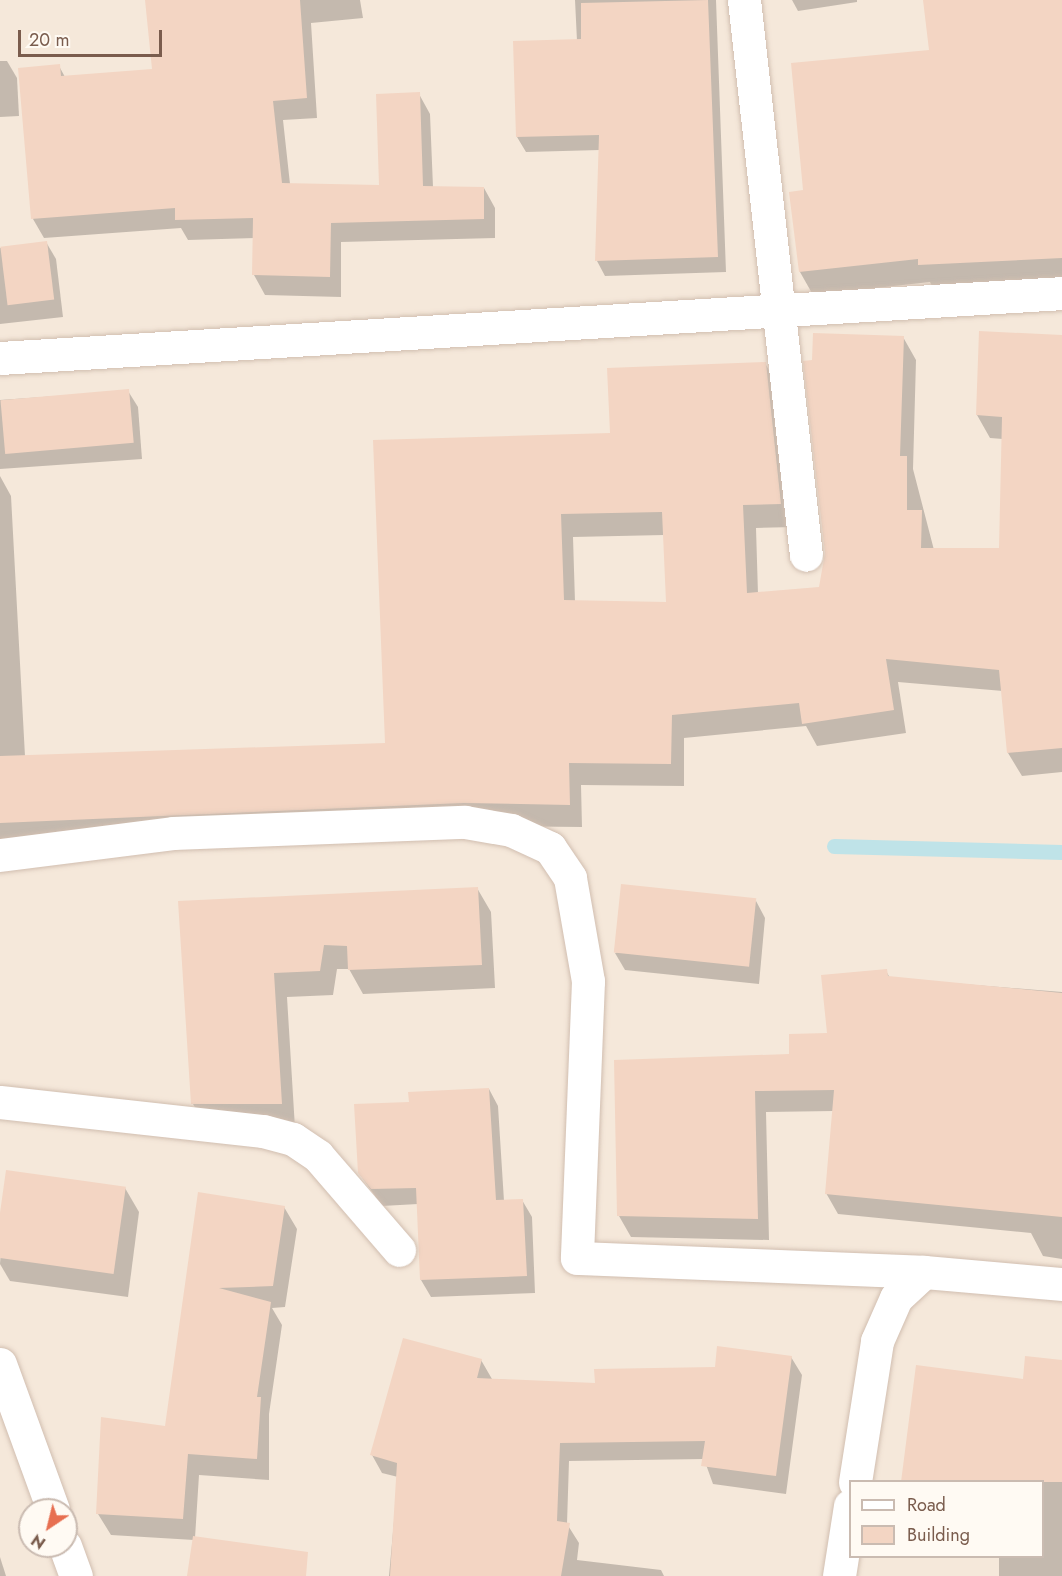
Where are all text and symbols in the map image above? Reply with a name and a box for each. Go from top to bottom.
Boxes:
scale bar [21,18,165,56]
text: 20 m [29,27,69,53]
legend [849,1480,1044,1558]
text: Road [907,1492,946,1518]
north arrow [18,1498,78,1558]
text: Building [907,1522,970,1548]
text: N [27,1528,50,1555]

